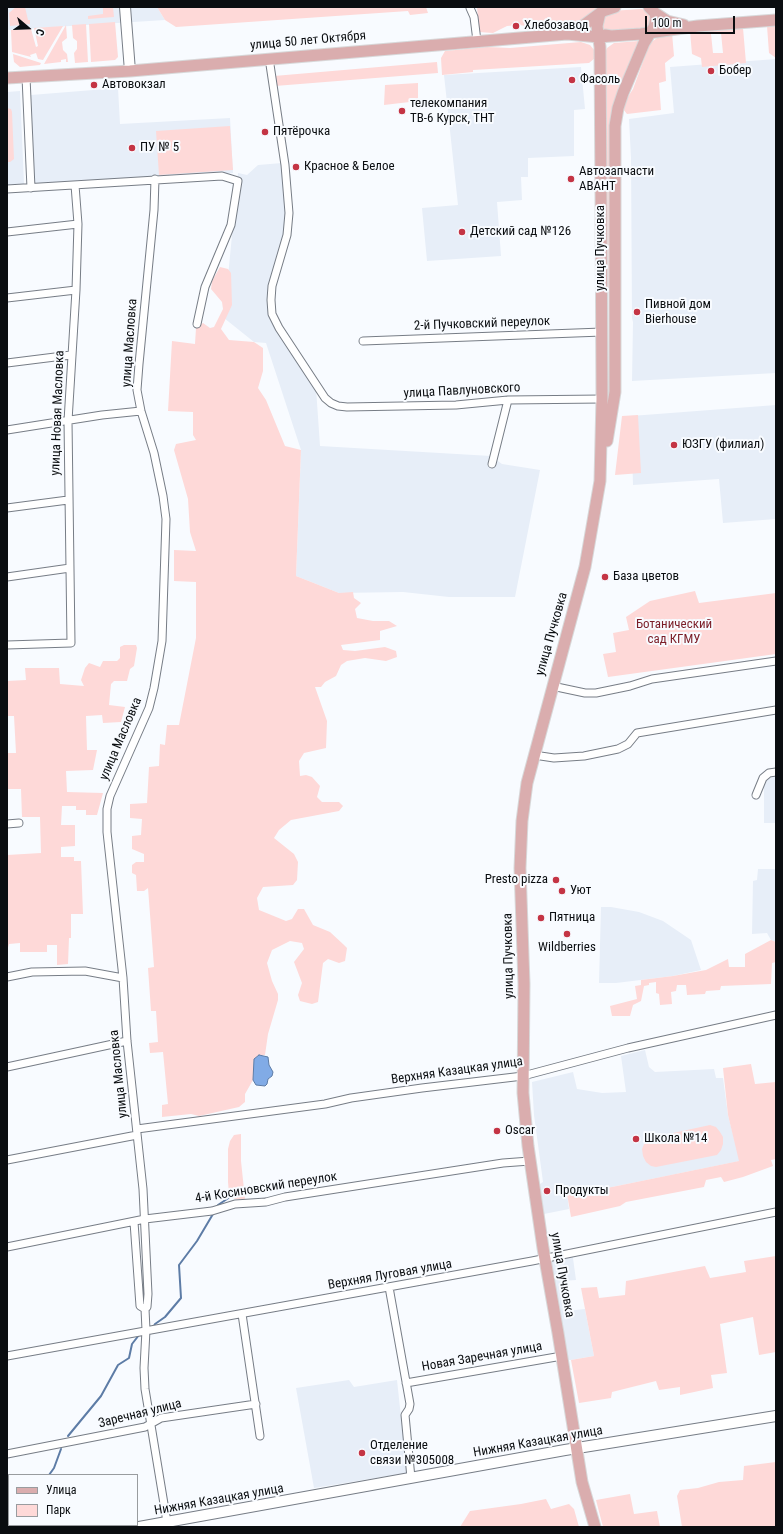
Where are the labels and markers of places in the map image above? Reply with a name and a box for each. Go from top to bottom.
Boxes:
place label: Хлебозавод [524,18,588,34]
marker: Хлебозавод [511,21,521,31]
place label: Бобер [719,63,751,79]
marker: Бобер [706,66,716,76]
place label: Фасоль [580,72,620,88]
marker: Фасоль [567,75,577,85]
place label: Автовокзал [102,77,166,93]
marker: Автовокзал [89,80,99,90]
place label: телекомпания ТВ-6 Курск, ТНТ [410,96,495,127]
marker: телекомпания ТВ-6 Курск, ТНТ [397,106,407,116]
place label: Пятёрочка [273,124,330,140]
marker: Пятёрочка [260,127,270,137]
place label: ПУ № 5 [140,140,179,156]
marker: ПУ № 5 [127,143,137,153]
place label: Красное & Белое [304,159,395,175]
marker: Красное & Белое [291,162,301,172]
place label: Автозапчасти АВАНТ [579,164,654,195]
marker: Автозапчасти АВАНТ [566,174,576,184]
place label: Детский сад №126 [470,224,571,240]
marker: Детский сад №126 [457,227,467,237]
place label: Пивной дом Bierhouse [645,297,711,328]
marker: Пивной дом Bierhouse [632,307,642,317]
place label: ЮЗГУ (филиал) [682,437,764,453]
marker: ЮЗГУ (филиал) [669,440,679,450]
place label: База цветов [613,569,679,585]
marker: База цветов [600,572,610,582]
place label: Presto pizza [485,872,548,888]
marker: Presto pizza [551,875,561,885]
place label: Уют [570,883,591,899]
marker: Уют [557,886,567,896]
place label: Пятница [549,910,595,926]
marker: Пятница [536,913,546,923]
marker: Wildberries [562,929,572,939]
place label: Wildberries [538,940,596,956]
place label: Oscar [505,1123,535,1139]
marker: Oscar [492,1126,502,1136]
place label: Школа №14 [644,1131,707,1147]
marker: Школа №14 [631,1134,641,1144]
place label: Продукты [555,1183,609,1199]
marker: Продукты [542,1186,552,1196]
place label: Отделение связи №305008 [370,1438,454,1469]
marker: Отделение связи №305008 [357,1448,367,1458]

